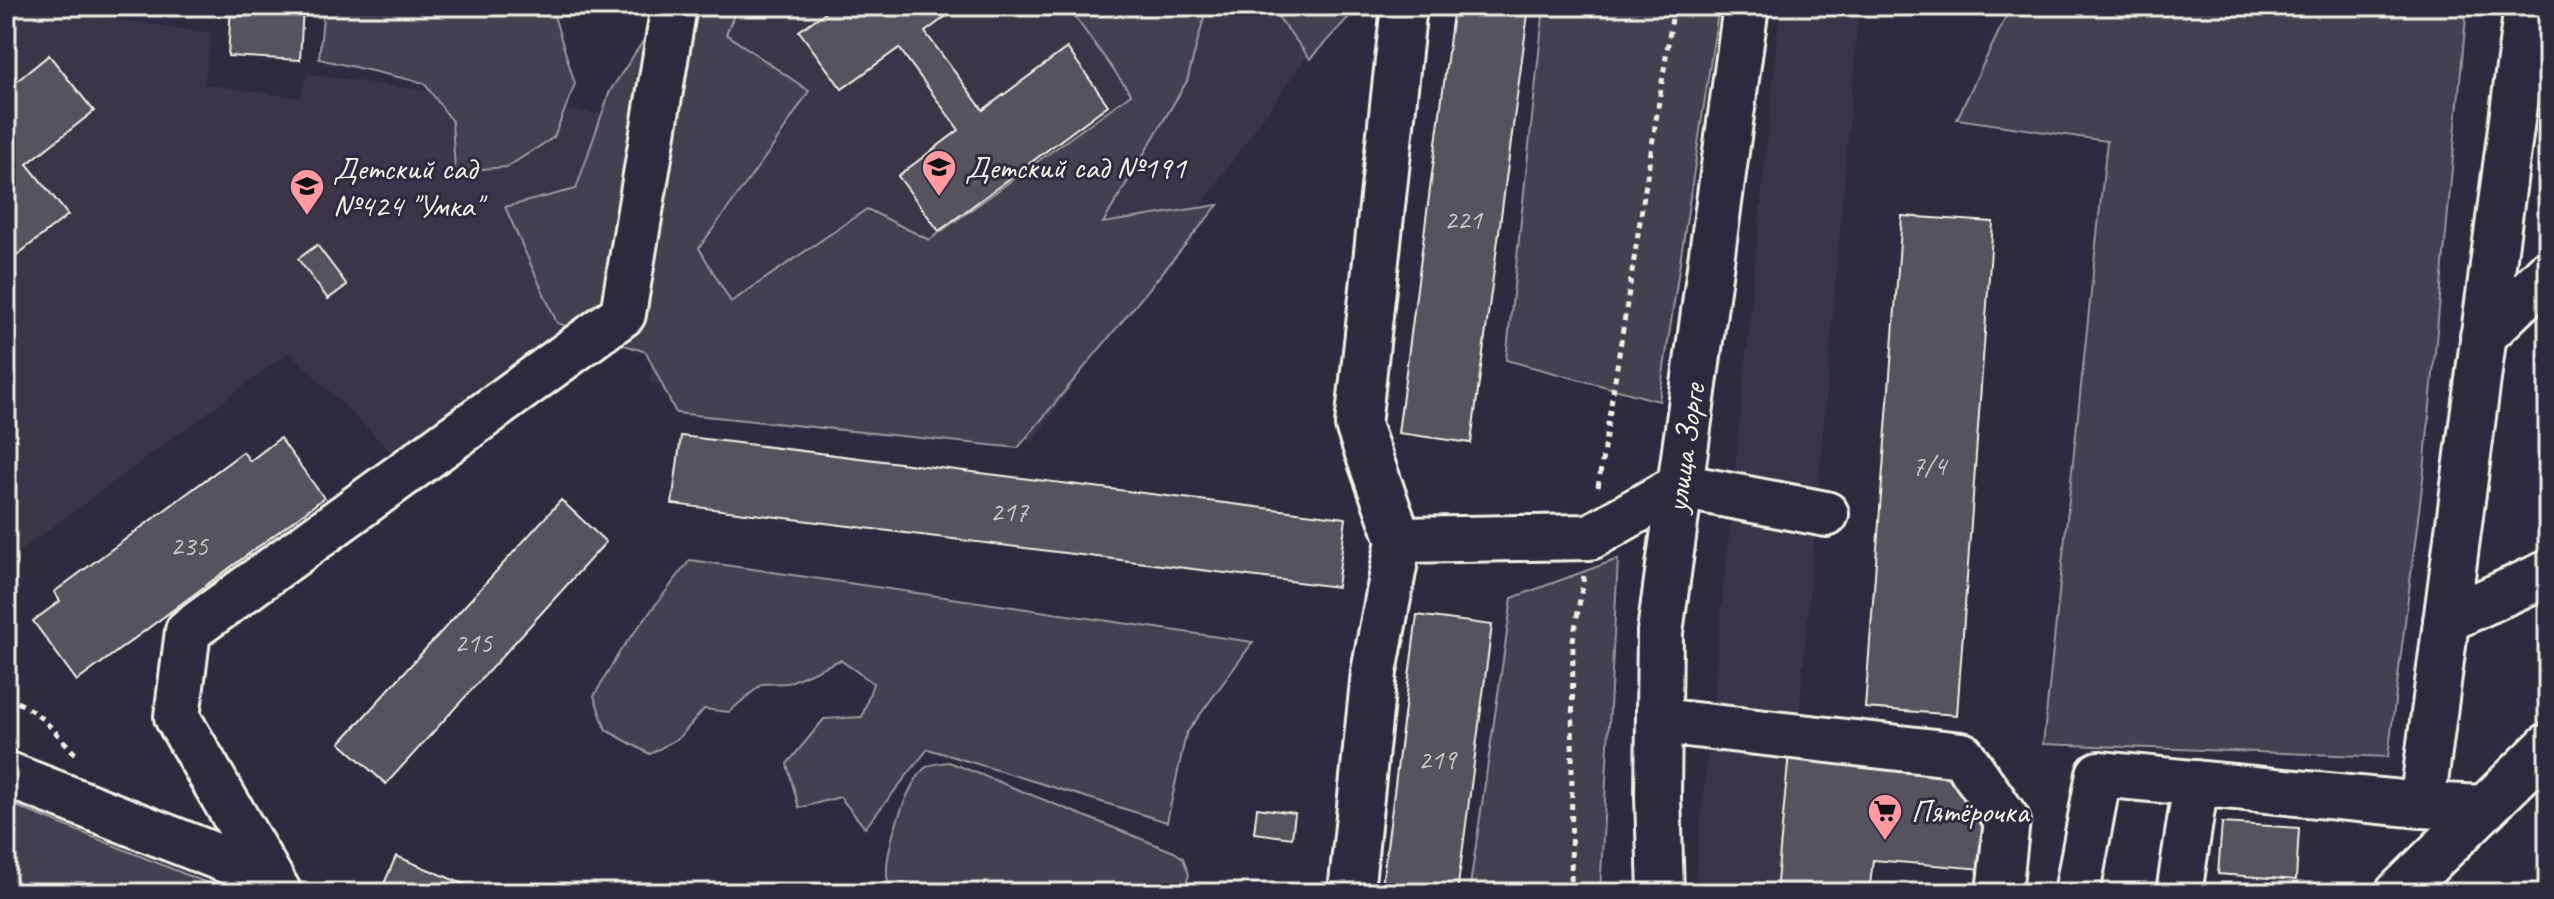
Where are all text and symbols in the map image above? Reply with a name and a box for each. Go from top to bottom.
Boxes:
place label: Детский сад №191 [965,147,1187,188]
place label: Детский сад №424 "Умка" [333,148,488,226]
school or university icon: Детский сад №191 [920,148,958,198]
school or university icon: Детский сад №424 "Умка" [288,167,326,217]
house number: 221 [1444,202,1483,237]
street label: улица Зорге [1655,379,1715,517]
house number: 7/4 [1912,448,1949,483]
house number: 217 [990,494,1029,529]
house number: 235 [170,528,209,563]
house number: 215 [454,625,493,660]
house number: 219 [1418,742,1458,777]
place label: Пятёрочка [1911,791,2030,832]
supermarket icon: Пятёрочка [1866,792,1904,842]

